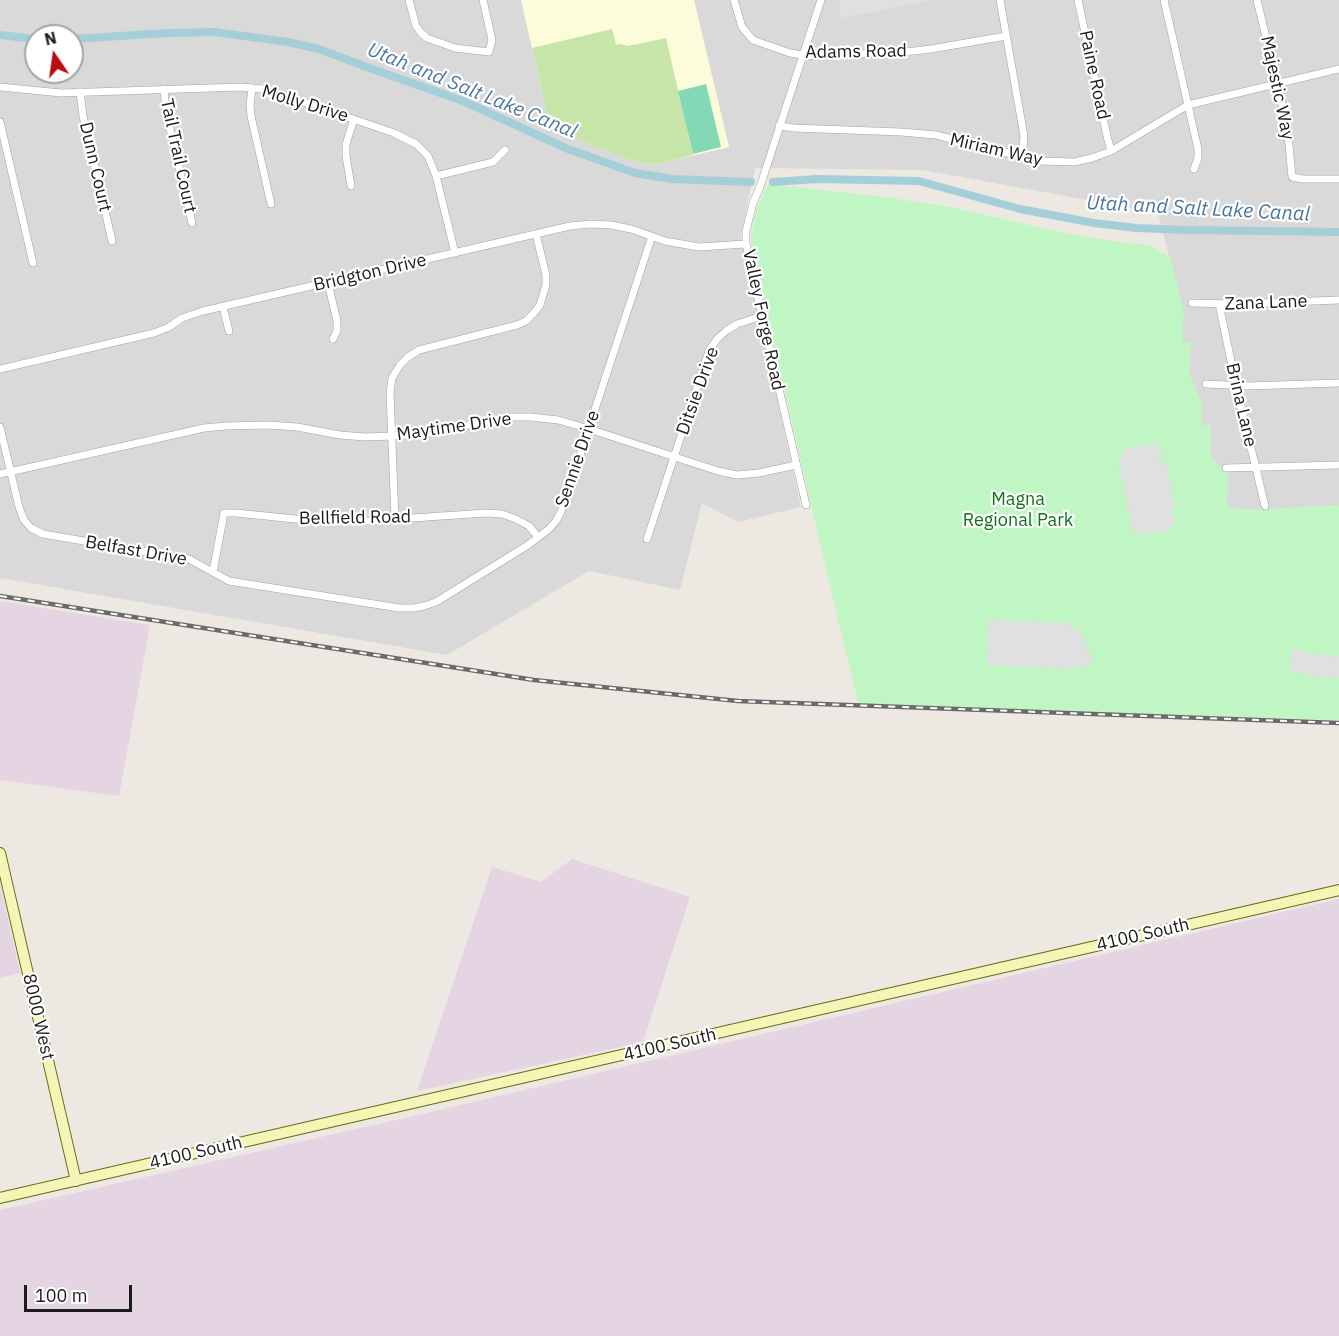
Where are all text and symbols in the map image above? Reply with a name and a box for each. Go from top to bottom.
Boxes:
north arrow [24,24,84,84]
text: N [43,27,58,49]
street label: Paine Road [1074,28,1114,122]
street label: Majestic Way [1255,34,1299,142]
water label: Utah and Salt Lake Canal [364,38,580,144]
street label: Adams Road [805,40,907,64]
street label: Molly Drive [259,81,351,127]
street label: Tail Trail Court [155,97,201,215]
street label: Dunn Court [74,120,116,214]
street label: Miriam Way [948,129,1044,171]
water label: Utah and Salt Lake Canal [1086,191,1310,227]
street label: Valley Forge Road [738,248,788,392]
street label: Bridgton Drive [311,249,429,297]
street label: Zana Lane [1224,291,1308,315]
street label: Ditsie Drive [672,344,724,438]
street label: Brina Lane [1221,361,1261,449]
street label: Maytime Drive [395,408,513,446]
street label: Sennie Drive [551,408,605,510]
park label: Magna Regional Park [963,489,1073,532]
street label: Bellfield Road [299,506,411,530]
street label: Belfast Drive [83,531,189,571]
street label: 4100 South [1094,914,1192,956]
street label: 8000 West [18,972,58,1062]
street label: 4100 South [621,1024,719,1066]
street label: 4100 South [147,1132,245,1174]
scale bar [27,1273,135,1311]
text: 100 m [35,1284,87,1307]

